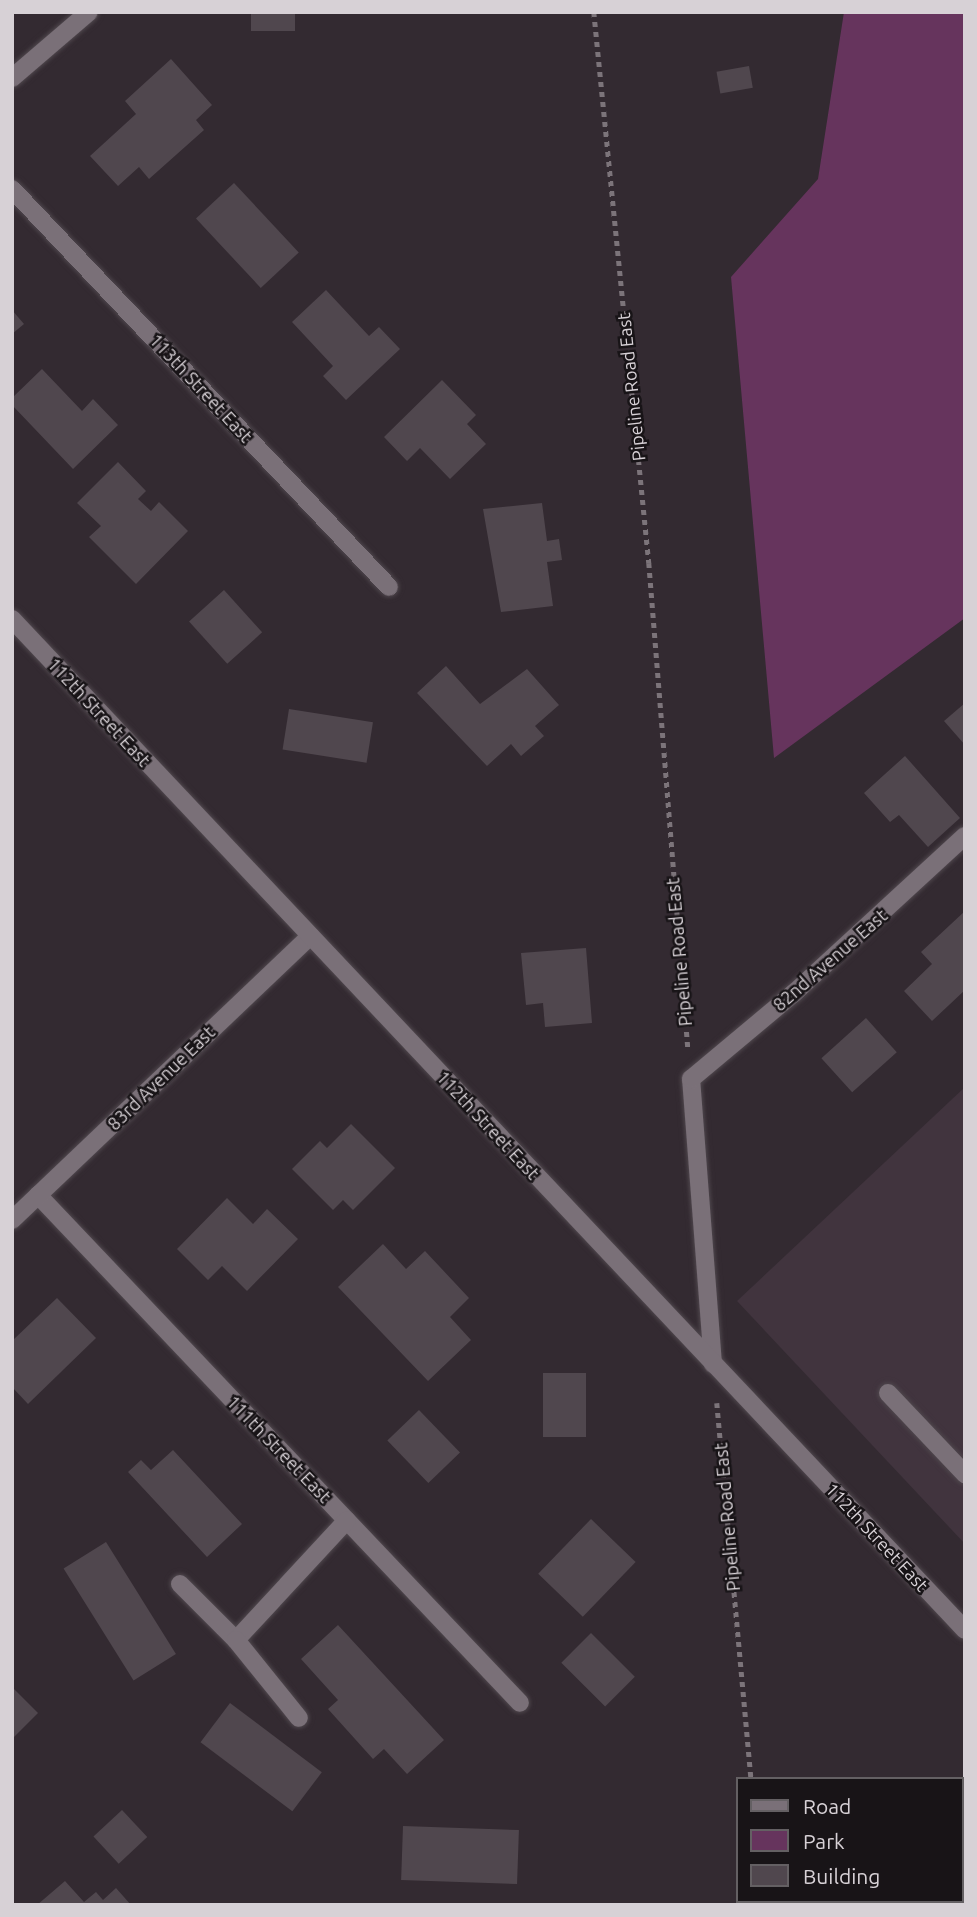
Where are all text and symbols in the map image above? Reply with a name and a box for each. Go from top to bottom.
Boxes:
street label: Pipeline Road East [612,312,650,462]
street label: 113th Street East [145,329,257,447]
street label: 112th Street East [43,653,155,771]
street label: Pipeline Road East [662,877,696,1027]
street label: 82nd Avenue East [768,905,892,1015]
street label: 83rd Avenue East [103,1021,219,1135]
street label: 112th Street East [432,1066,544,1184]
street label: 111th Street East [222,1391,336,1507]
street label: Pipeline Road East [710,1442,744,1592]
street label: 112th Street East [821,1478,933,1596]
legend [736,1777,963,1903]
text: Road [803,1794,851,1818]
text: Park [803,1829,845,1853]
text: Building [803,1864,880,1888]

